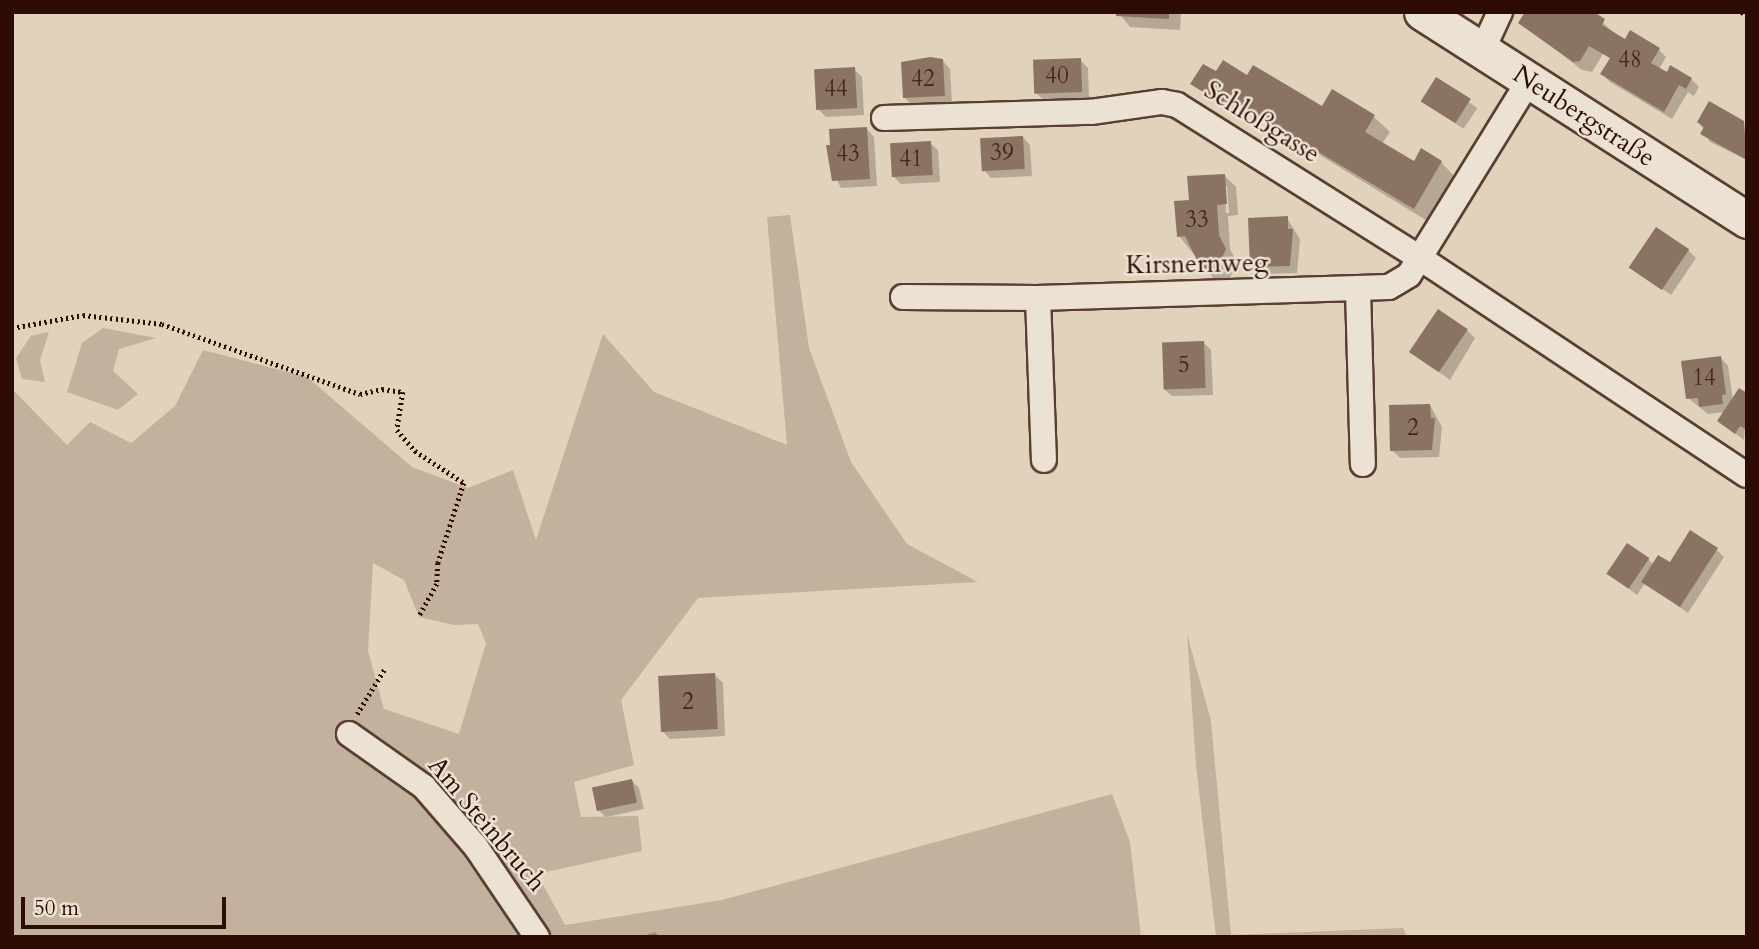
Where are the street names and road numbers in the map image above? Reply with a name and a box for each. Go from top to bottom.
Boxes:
street label: Neubergstraße [1507,59,1661,173]
street label: Schloßgasse [1198,74,1326,170]
street label: Kirsnernweg [1125,247,1269,281]
street label: Am Steinbruch [422,750,552,898]

